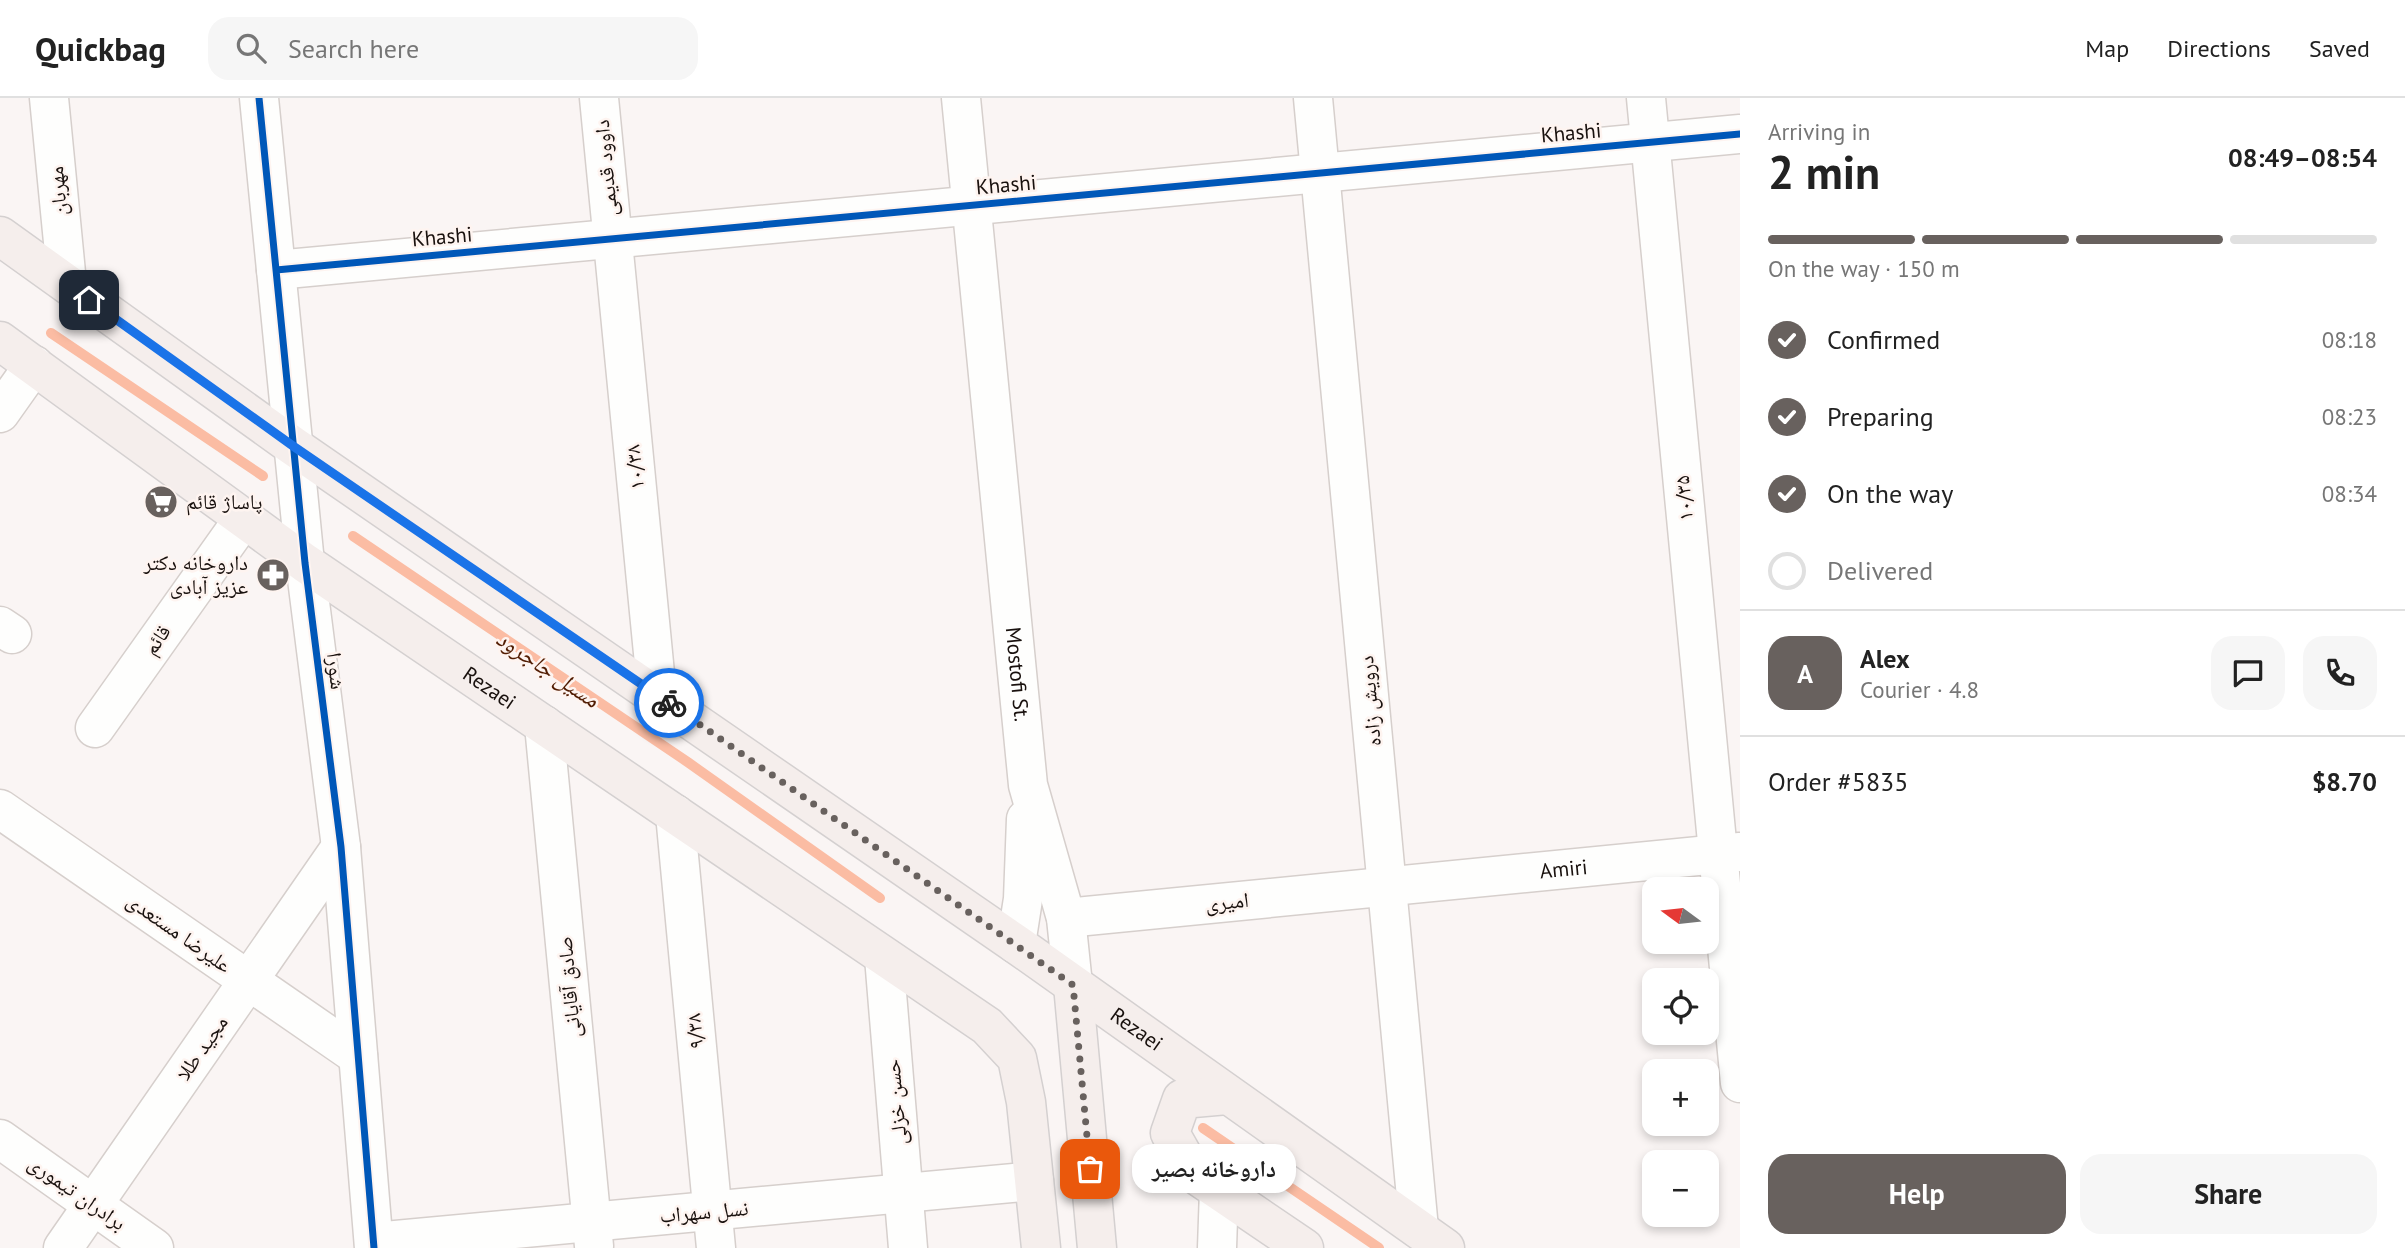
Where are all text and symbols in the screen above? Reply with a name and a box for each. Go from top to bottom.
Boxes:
search box [208,17,698,80]
text: Quickbag [35,27,166,70]
icon: search [232,29,270,67]
text: Search here [288,32,419,65]
text: Map [2085,33,2129,64]
text: Directions [2167,33,2271,64]
text: Saved [2309,33,2370,64]
street label: Khashi [1540,116,1602,149]
text: Arriving in [1768,117,1870,146]
street label: داوود قدیمی [588,119,623,217]
text: 08:49–08:54 [2228,141,2377,174]
text: 2 min [1768,142,1880,202]
street label: مهربان [42,165,73,217]
street label: Khashi [975,168,1037,201]
street label: Khashi [411,220,473,253]
text: On the way · 150 m [1768,254,1960,283]
pin [59,270,119,330]
icon: home [70,281,108,319]
icon: check [1768,321,1806,359]
text: Confirmed [1827,323,1940,356]
text: 08:18 [2322,325,2377,354]
icon: check [1768,398,1806,436]
text: Preparing [1827,400,1934,433]
text: 08:23 [2322,402,2377,431]
street label: ۱۰/۳۸ [619,443,650,491]
street label: ۱۰/۳۵ [1668,474,1699,522]
icon: check [1768,475,1806,513]
text: On the way [1827,477,1953,510]
text: 08:34 [2322,479,2377,508]
supermarket icon: پاساژ قائم [142,483,180,521]
place label: پاساژ قائم [186,488,262,516]
place label: داروخانه دکتر عزیز آبادی [142,549,248,600]
text: Delivered [1827,554,1933,587]
pharmacy icon: داروخانه دکتر عزیز آبادی [254,556,292,594]
street label: قائم [137,619,177,661]
water label: مسیل جاجرود [491,623,606,715]
street label: Mostofi St. [1000,626,1036,723]
button: chat [2211,636,2285,710]
button: phone [2303,636,2377,710]
text: Alex [1860,642,1910,675]
street label: شورا [321,651,352,691]
street label: درویش زاده [1352,654,1387,748]
text: A [1797,657,1813,690]
street label: Rezaei [458,660,521,715]
courier [634,668,704,738]
text: Courier · 4.8 [1860,675,1979,704]
icon: bike [650,684,688,722]
text: Order #5835 [1768,765,1908,798]
text: $8.70 [2312,765,2377,798]
street label: Amiri [1538,853,1589,885]
north arrow [1642,877,1718,954]
map controls [1642,877,1719,1227]
street label: امیری [1204,886,1250,917]
street label: علیرضا مستعدی [122,887,237,979]
street label: صادق آقایانی [551,935,586,1039]
button: locate [1642,968,1719,1045]
street label: Rezaei [1105,1001,1168,1057]
street label: مجید طلا [169,1010,234,1086]
street label: ۹/۳۸ [679,1012,710,1050]
street label: حسن خزلی [878,1058,913,1146]
button: + [1642,1059,1719,1136]
pin [1060,1139,1120,1199]
callout: داروخانه بصیر [1132,1144,1296,1194]
street label: برادران تیموری [23,1149,131,1236]
icon: bag [1071,1150,1109,1188]
button: − [1642,1150,1719,1227]
text: داروخانه بصیر [1152,1154,1276,1183]
button: Help [1768,1154,2066,1234]
button: Share [2080,1154,2377,1234]
street label: نسل سهراب [658,1194,750,1229]

